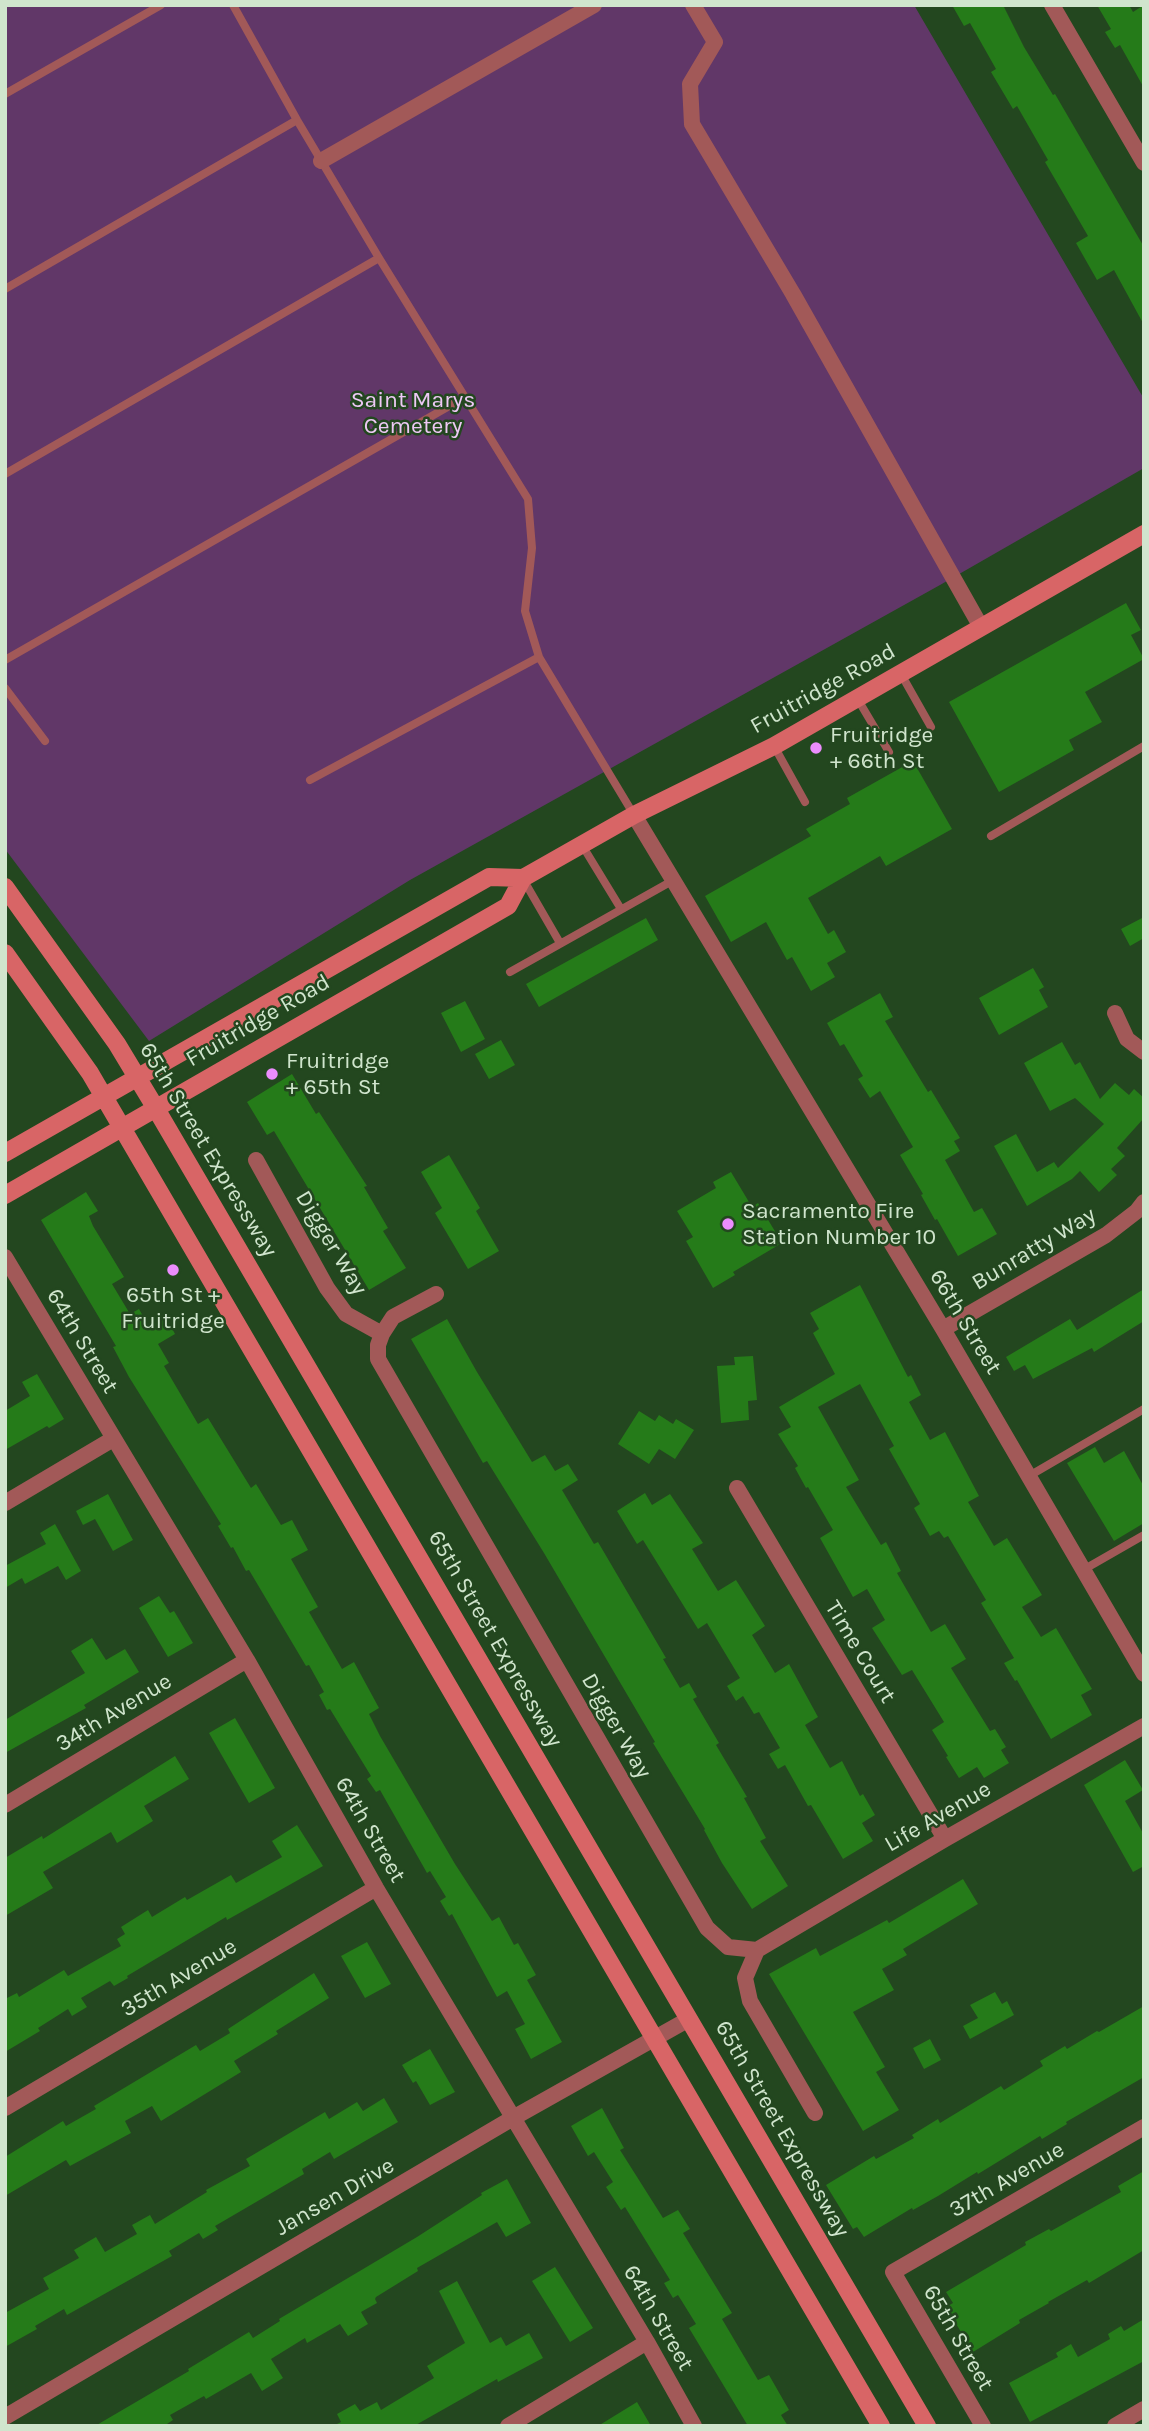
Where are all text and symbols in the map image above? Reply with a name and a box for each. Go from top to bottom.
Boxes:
park label: Saint Marys Cemetery [351,386,475,440]
street label: Fruitridge Road [746,638,900,740]
place label: Fruitridge + 66th St [830,721,933,775]
marker: Fruitridge + 66th St [808,740,824,756]
street label: Fruitridge Road [181,969,335,1073]
street label: 65th Street Expressway [133,1038,283,1262]
place label: Fruitridge + 65th St [286,1047,389,1101]
marker: Fruitridge + 65th St [264,1066,280,1082]
street label: Digger Way [289,1186,373,1300]
place label: Sacramento Fire Station Number 10 [742,1197,936,1251]
street label: Bunratty Way [967,1201,1101,1297]
marker: Sacramento Fire Station Number 10 [720,1216,736,1232]
marker: 65th St + Fruitridge [165,1262,181,1278]
street label: 66th Street [923,1265,1007,1379]
place label: 65th St + Fruitridge [121,1281,225,1335]
street label: 64th Street [40,1284,124,1398]
street label: 65th Street Expressway [422,1526,568,1752]
street label: Time Court [819,1596,901,1708]
street label: 34th Avenue [51,1668,177,1758]
street label: Digger Way [575,1669,657,1783]
street label: 64th Street [329,1772,411,1888]
street label: Life Avenue [880,1775,996,1859]
street label: 35th Avenue [116,1933,242,2023]
street label: 65th Street Expressway [709,2016,855,2242]
street label: 37th Avenue [945,2136,1069,2224]
street label: Jansen Drive [271,2152,399,2242]
street label: 64th Street [617,2260,699,2376]
street label: 65th Street [917,2280,999,2396]

